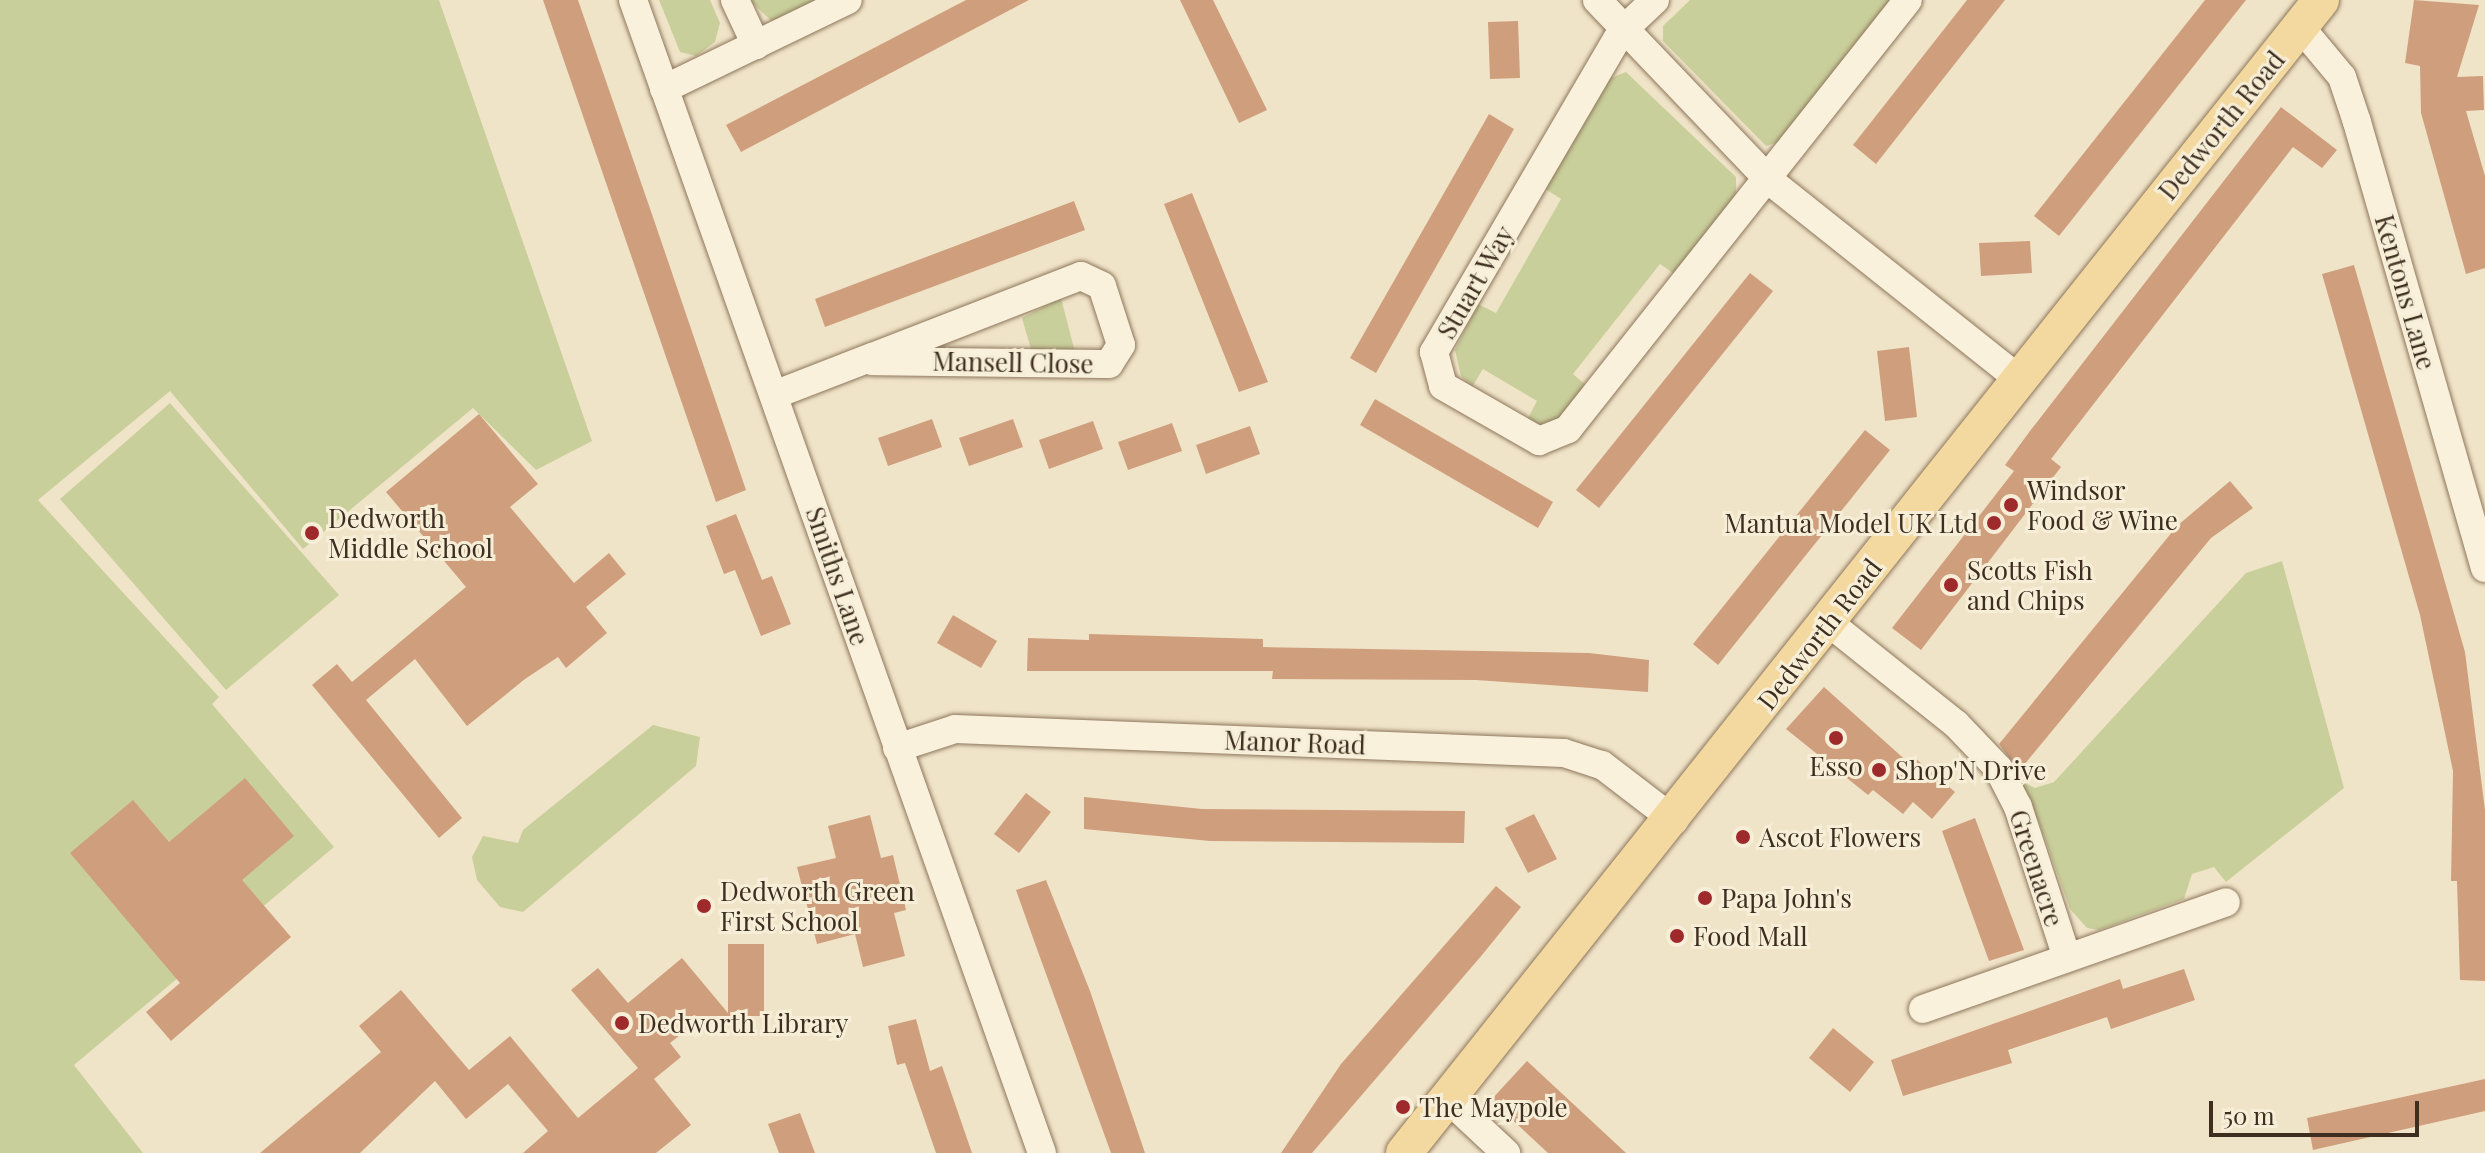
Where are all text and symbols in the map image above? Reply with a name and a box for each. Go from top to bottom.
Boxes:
street label: Dedworth Road [2151,44,2291,206]
street label: Kentons Lane [2369,211,2443,373]
street label: Stuart Way [1430,219,1520,345]
street label: Mansell Close [932,345,1094,379]
place label: Windsor Food & Wine [2027,474,2179,536]
marker: Windsor Food & Wine [2002,496,2020,514]
place label: Dedworth Middle School [328,502,493,564]
street label: Smiths Lane [800,503,876,649]
place label: Mantua Model UK Ltd [1724,507,1978,539]
marker: Mantua Model UK Ltd [1985,514,2003,532]
marker: Dedworth Middle School [303,524,321,542]
street label: Dedworth Road [1750,552,1888,716]
place label: Scotts Fish and Chips [1967,554,2093,616]
marker: Scotts Fish and Chips [1942,576,1960,594]
street label: Manor Road [1223,724,1367,760]
marker: Esso [1827,729,1845,747]
place label: Esso [1809,750,1863,782]
place label: Shop'N Drive [1895,754,2046,786]
marker: Shop'N Drive [1870,761,1888,779]
street label: Greenacre [2003,806,2071,930]
place label: Ascot Flowers [1759,821,1922,853]
marker: Ascot Flowers [1734,828,1752,846]
place label: Dedworth Green First School [720,875,915,936]
place label: Papa John's [1721,882,1852,914]
marker: Papa John's [1696,889,1714,907]
marker: Dedworth Green First School [695,897,713,915]
place label: Food Mall [1693,920,1808,952]
marker: Food Mall [1668,927,1686,945]
place label: Dedworth Library [638,1007,848,1039]
marker: Dedworth Library [613,1014,631,1032]
scale bar [2213,1085,2423,1135]
place label: The Maypole [1419,1091,1568,1123]
marker: The Maypole [1394,1098,1412,1116]
text: 50 m [2223,1099,2275,1131]

